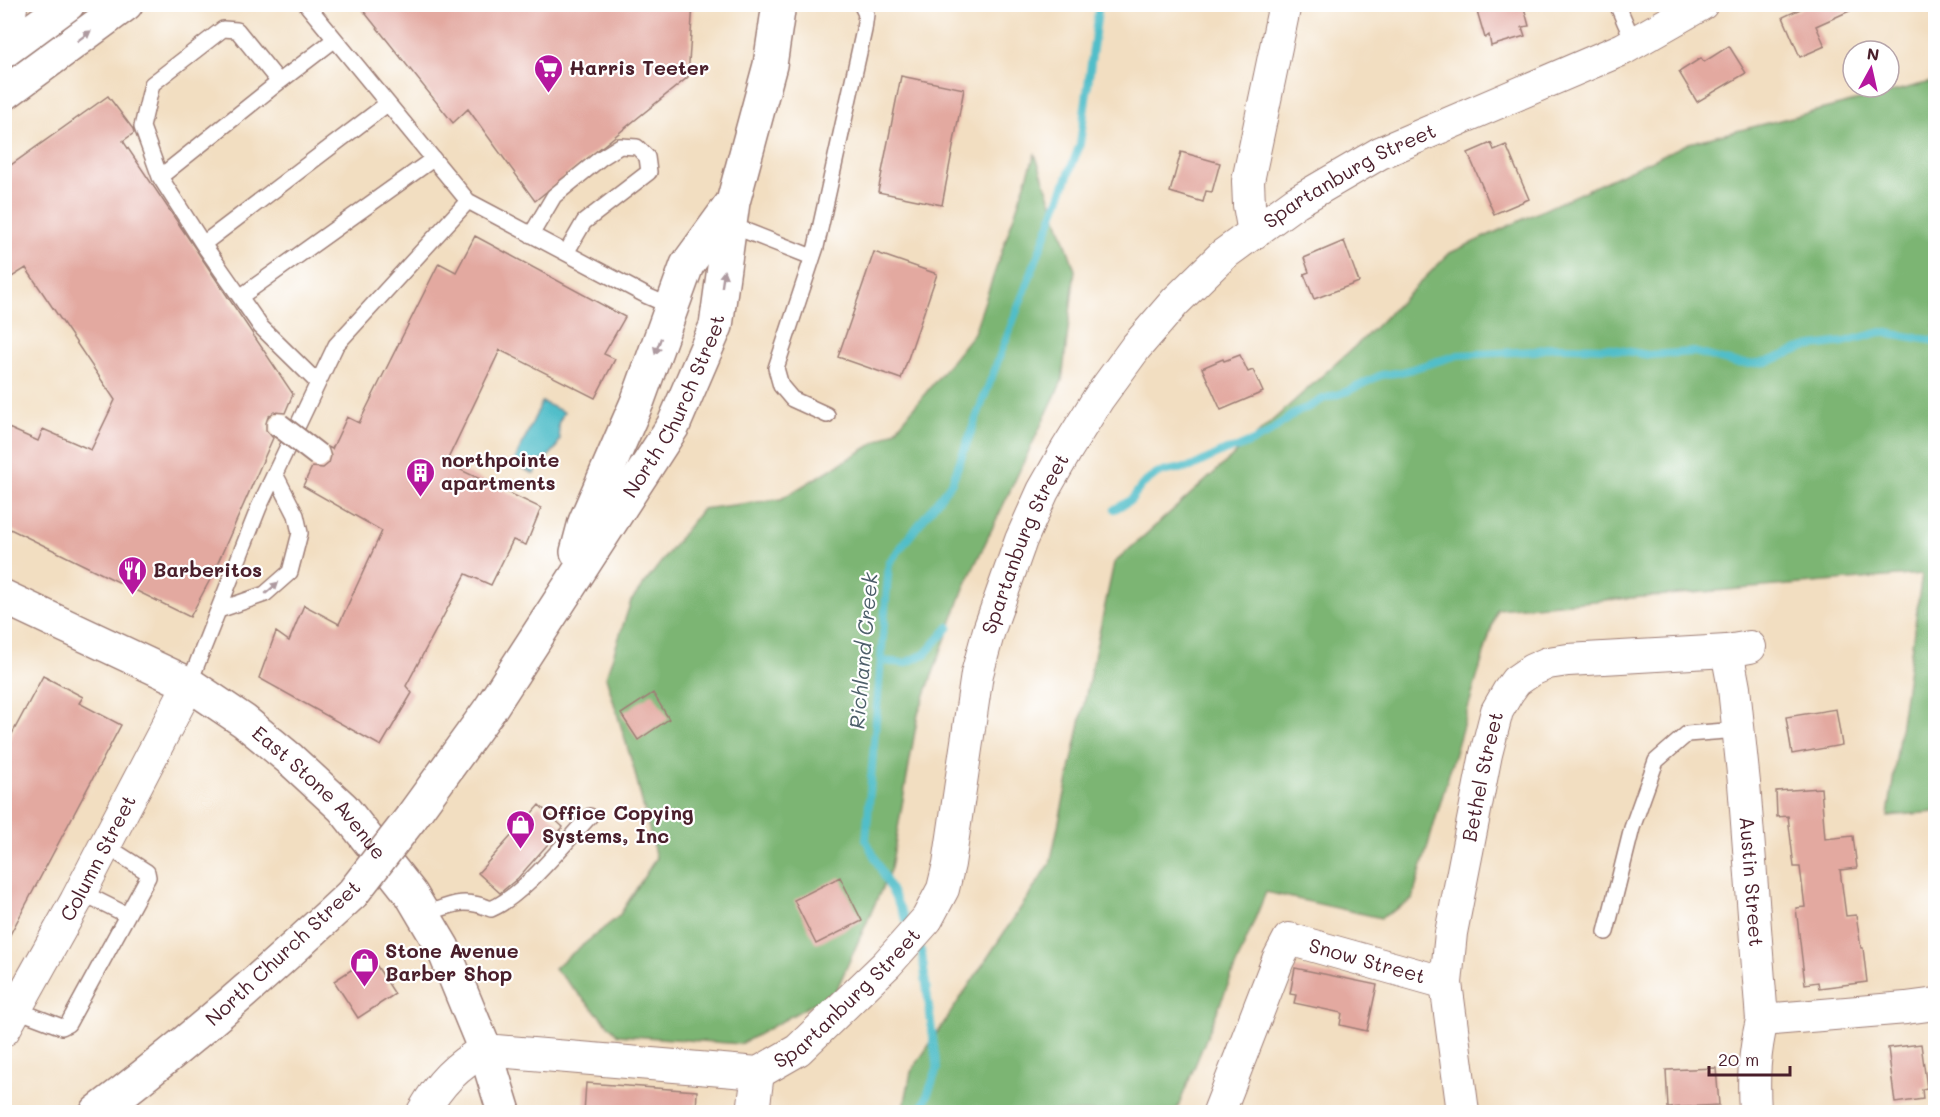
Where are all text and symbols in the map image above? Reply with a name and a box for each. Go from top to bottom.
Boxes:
one-way arrow [76,30,92,42]
north arrow [1841,39,1901,99]
text: N [1866,42,1881,65]
supermarket icon: Harris Teeter [532,52,564,94]
place label: Harris Teeter [569,54,709,80]
street label: Spartanburg Street [1258,117,1440,234]
one-way arrow [718,270,727,289]
street label: North Church Street [616,313,729,502]
one-way arrow [652,337,662,355]
place label: northpointe apartments [441,446,559,495]
street label: Spartanburg Street [975,448,1074,637]
building icon: northpointe apartments [404,456,436,498]
restaurant icon: Barberitos [116,554,148,596]
place label: Barberitos [153,556,262,582]
water label: Richland Creek [842,571,883,730]
one-way arrow [264,582,279,595]
street label: Bethel Street [1455,708,1508,844]
street label: East Stone Avenue [247,719,393,864]
street label: Column Street [53,790,141,926]
place label: Office Copying Systems, Inc [542,799,694,848]
shop icon: Office Copying Systems, Inc [505,808,537,850]
street label: Austin Street [1735,815,1770,948]
street label: North Church Street [199,874,365,1031]
street label: Spartanburg Street [768,922,925,1073]
street label: Snow Street [1306,931,1429,989]
place label: Stone Avenue Barber Shop [385,937,519,986]
shop icon: Stone Avenue Barber Shop [348,946,380,988]
scale bar [1709,1039,1790,1077]
text: 20 m [1718,1047,1759,1071]

